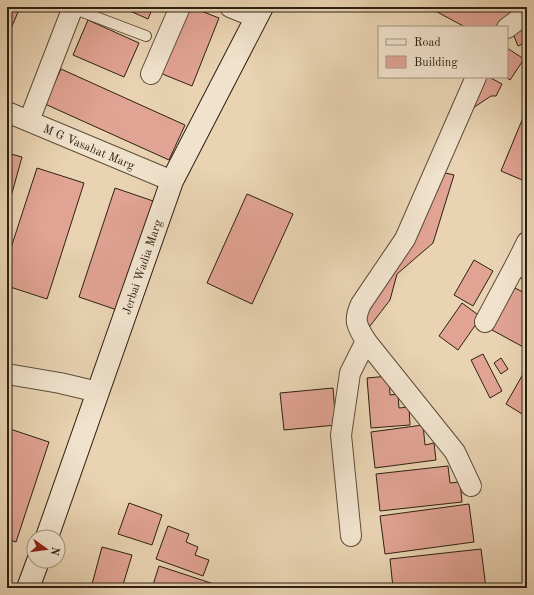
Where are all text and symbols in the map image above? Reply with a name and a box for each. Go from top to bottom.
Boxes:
legend [378,26,508,78]
text: Road [414,37,441,49]
text: Building [414,57,458,69]
street label: M G Vasahat Marg [41,123,137,173]
street label: Jerbai Wadia Marg [121,218,165,316]
north arrow [26,529,66,569]
text: N [48,546,61,557]

